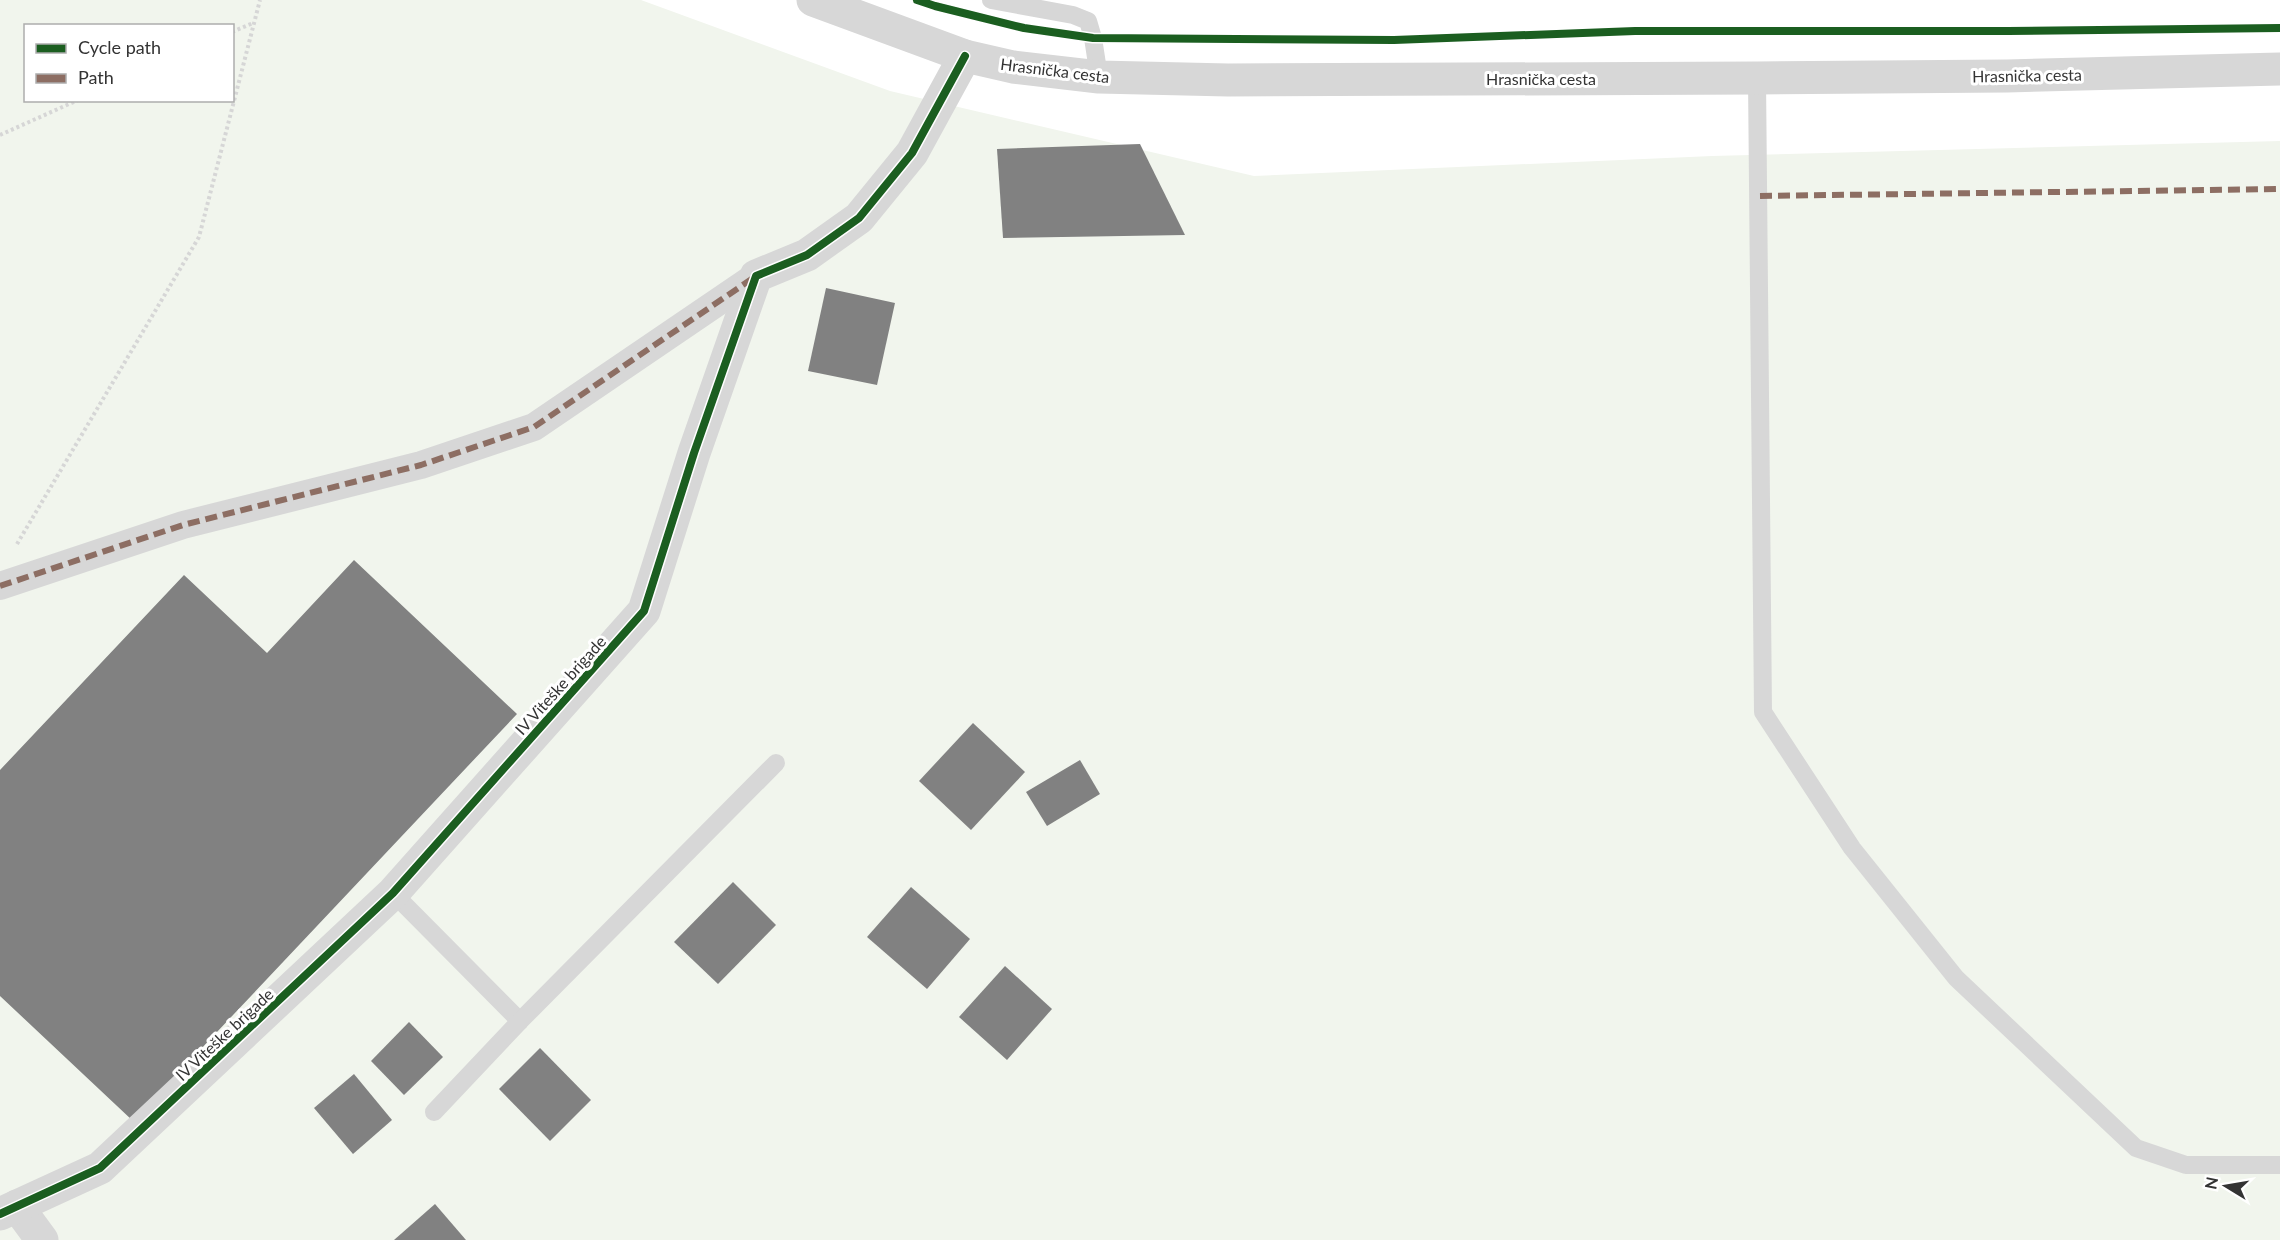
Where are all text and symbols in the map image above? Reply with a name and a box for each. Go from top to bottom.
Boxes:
legend [24,24,234,102]
text: Cycle path [78,36,161,58]
street label: Hrasnička cesta [999,54,1111,86]
street label: Hrasnička cesta [1972,65,2082,85]
text: Path [78,66,114,88]
street label: Hrasnička cesta [1486,69,1596,88]
street label: IV Viteške brigade [511,632,609,738]
street label: IV Viteške brigade [171,984,277,1084]
north arrow [2196,1156,2256,1216]
text: N [2200,1175,2221,1191]

